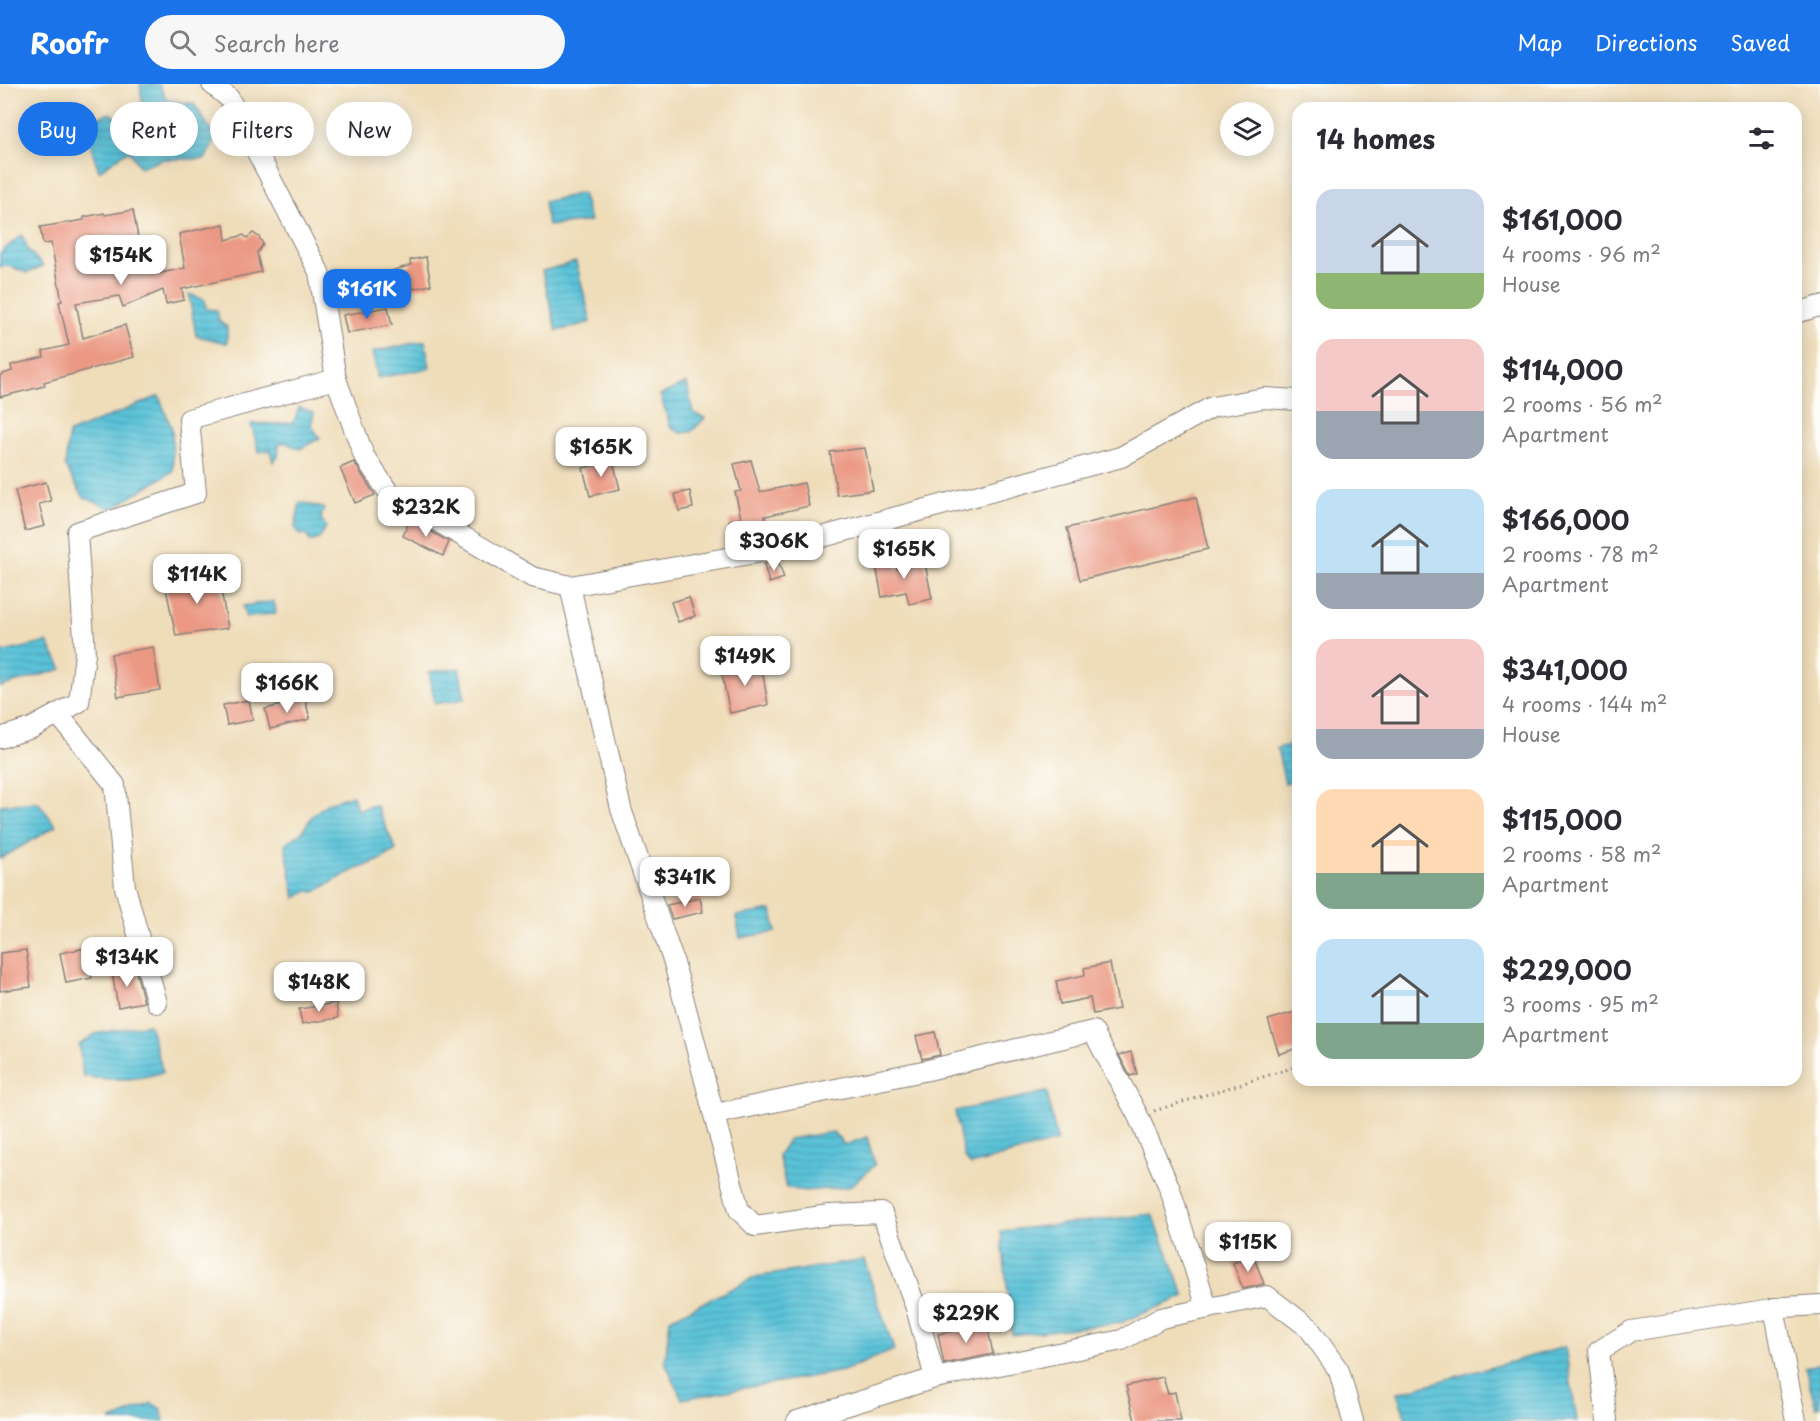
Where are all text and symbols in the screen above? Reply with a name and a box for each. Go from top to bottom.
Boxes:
search box [145,15,565,69]
text: Roofr [30,21,109,64]
icon: search [166,26,199,59]
text: Search here [214,26,339,59]
text: Map [1517,26,1562,58]
text: Directions [1595,26,1697,58]
text: Saved [1730,26,1790,58]
chip: Buy [18,102,98,156]
chip: Rent [110,102,198,156]
chip: Filters [210,102,314,156]
chip: New [326,102,412,156]
map controls [1220,102,1274,156]
button: layers [1220,102,1274,156]
text: 14 homes [1316,119,1435,158]
icon: filters [1745,122,1778,155]
text: $161,000 [1502,200,1622,239]
icon: home [1364,213,1436,285]
pin: $154K [79,235,163,286]
text: $154K [89,239,153,269]
text: 4 rooms · 96 m² [1502,239,1661,269]
pin: $161K [325,269,409,320]
text: House [1502,269,1561,299]
text: $161K [337,273,397,303]
text: $114,000 [1502,350,1623,389]
icon: home [1364,363,1436,435]
text: 2 rooms · 56 m² [1502,389,1663,419]
text: Apartment [1502,419,1609,449]
pin: $165K [559,427,643,478]
text: $165K [569,431,633,461]
pin: $232K [384,487,468,538]
text: $232K [392,491,460,521]
text: $166,000 [1502,500,1630,539]
icon: home [1364,513,1436,585]
pin: $306K [732,521,816,572]
text: $306K [739,525,809,555]
pin: $165K [862,529,946,580]
text: $165K [872,533,936,563]
text: 2 rooms · 78 m² [1502,539,1659,569]
pin: $114K [155,554,239,605]
text: $114K [167,558,227,588]
text: Apartment [1502,569,1609,599]
pin: $149K [703,636,787,687]
text: $149K [714,640,776,670]
text: $341,000 [1502,650,1628,689]
pin: $166K [245,663,329,714]
icon: home [1364,663,1436,735]
text: $166K [255,667,319,697]
text: 4 rooms · 144 m² [1502,689,1667,719]
text: House [1502,719,1561,749]
text: $115,000 [1502,800,1622,839]
icon: home [1364,813,1436,885]
text: 2 rooms · 58 m² [1502,839,1661,869]
pin: $341K [643,857,727,908]
text: $341K [654,861,716,891]
text: Apartment [1502,869,1609,899]
pin: $134K [85,937,169,988]
text: $134K [95,941,159,971]
text: $229,000 [1502,950,1632,989]
pin: $148K [277,962,361,1013]
icon: home [1364,963,1436,1035]
text: $148K [288,966,350,996]
text: 3 rooms · 95 m² [1502,989,1659,1019]
text: Apartment [1502,1019,1609,1049]
pin: $115K [1206,1222,1290,1273]
text: $115K [1219,1226,1277,1256]
pin: $229K [924,1293,1008,1344]
text: $229K [933,1297,999,1327]

